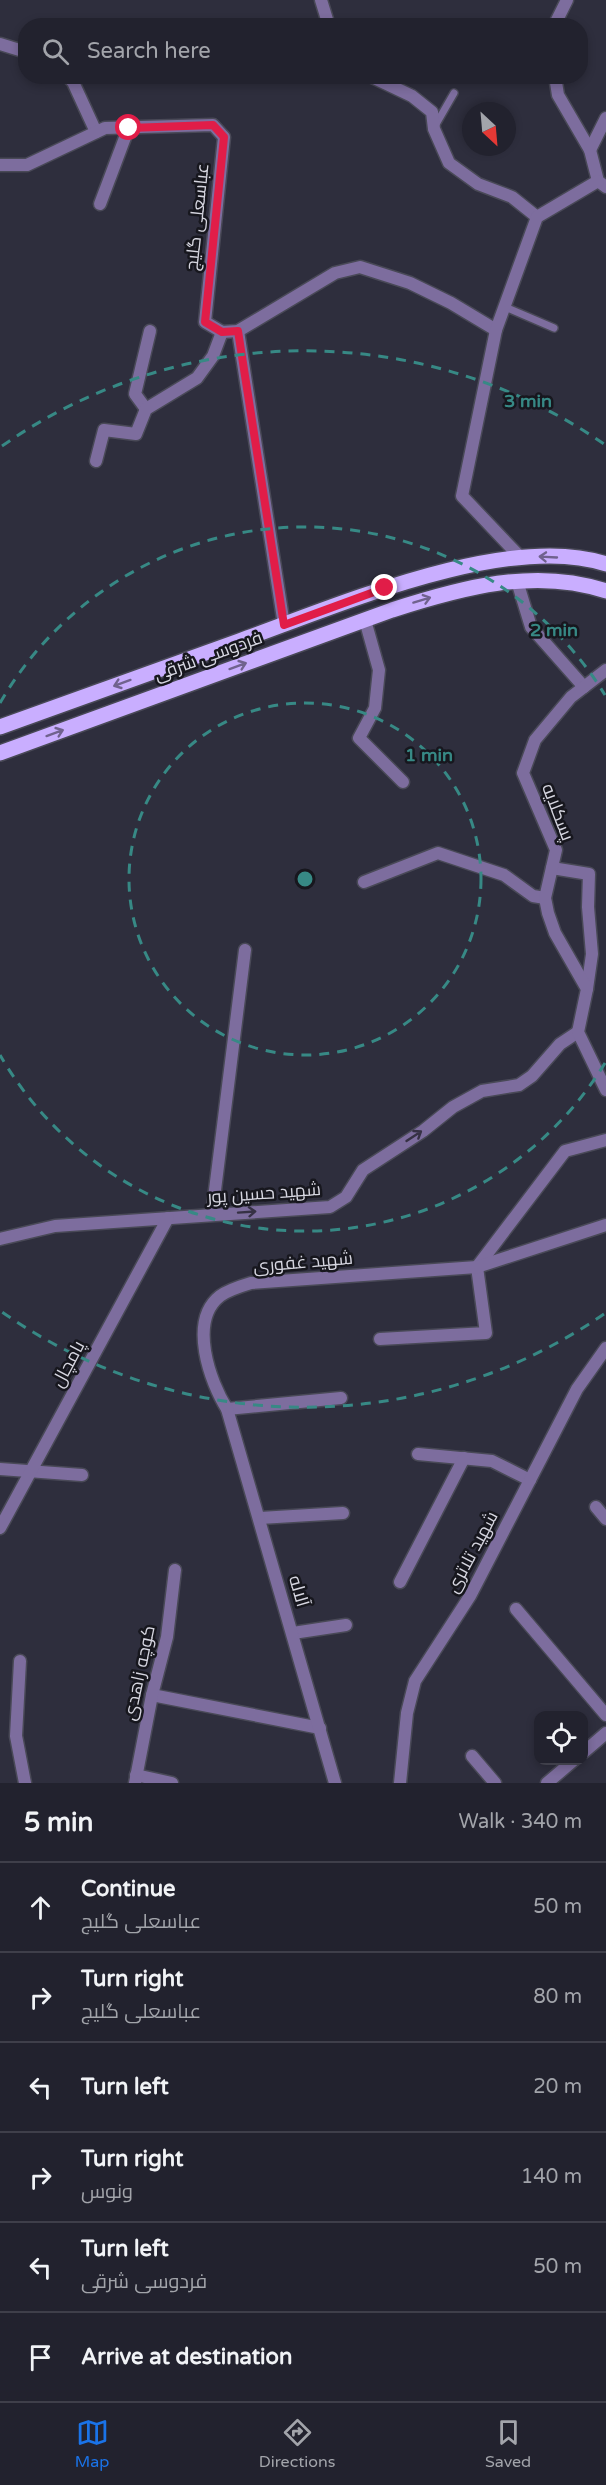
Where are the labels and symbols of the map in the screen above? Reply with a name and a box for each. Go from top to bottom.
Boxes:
north arrow [462,102,516,156]
route start [115,114,141,140]
street label: عباسعلی گلیج [180,162,215,272]
text: 3 min [504,390,552,412]
one-way arrow [539,551,559,562]
route end [371,574,397,600]
one-way arrow [412,594,431,605]
text: 2 min [530,619,578,641]
street label: فردوسی شرقی [151,626,265,686]
one-way arrow [228,659,247,670]
one-way arrow [113,679,132,690]
one-way arrow [45,726,64,737]
text: 1 min [405,744,453,766]
street label: پسکلایه [536,780,579,844]
centre of rings [295,869,315,889]
one-way arrow [405,1130,422,1142]
street label: شهید حسین پور [205,1178,322,1209]
one-way arrow [237,1206,257,1217]
street label: شهید غفوری [252,1247,354,1277]
street label: پامچال [47,1337,90,1392]
street label: شهید تلاتری [441,1507,503,1597]
street label: آلاله [284,1573,314,1609]
street label: کوچه زاهدی [118,1624,161,1723]

